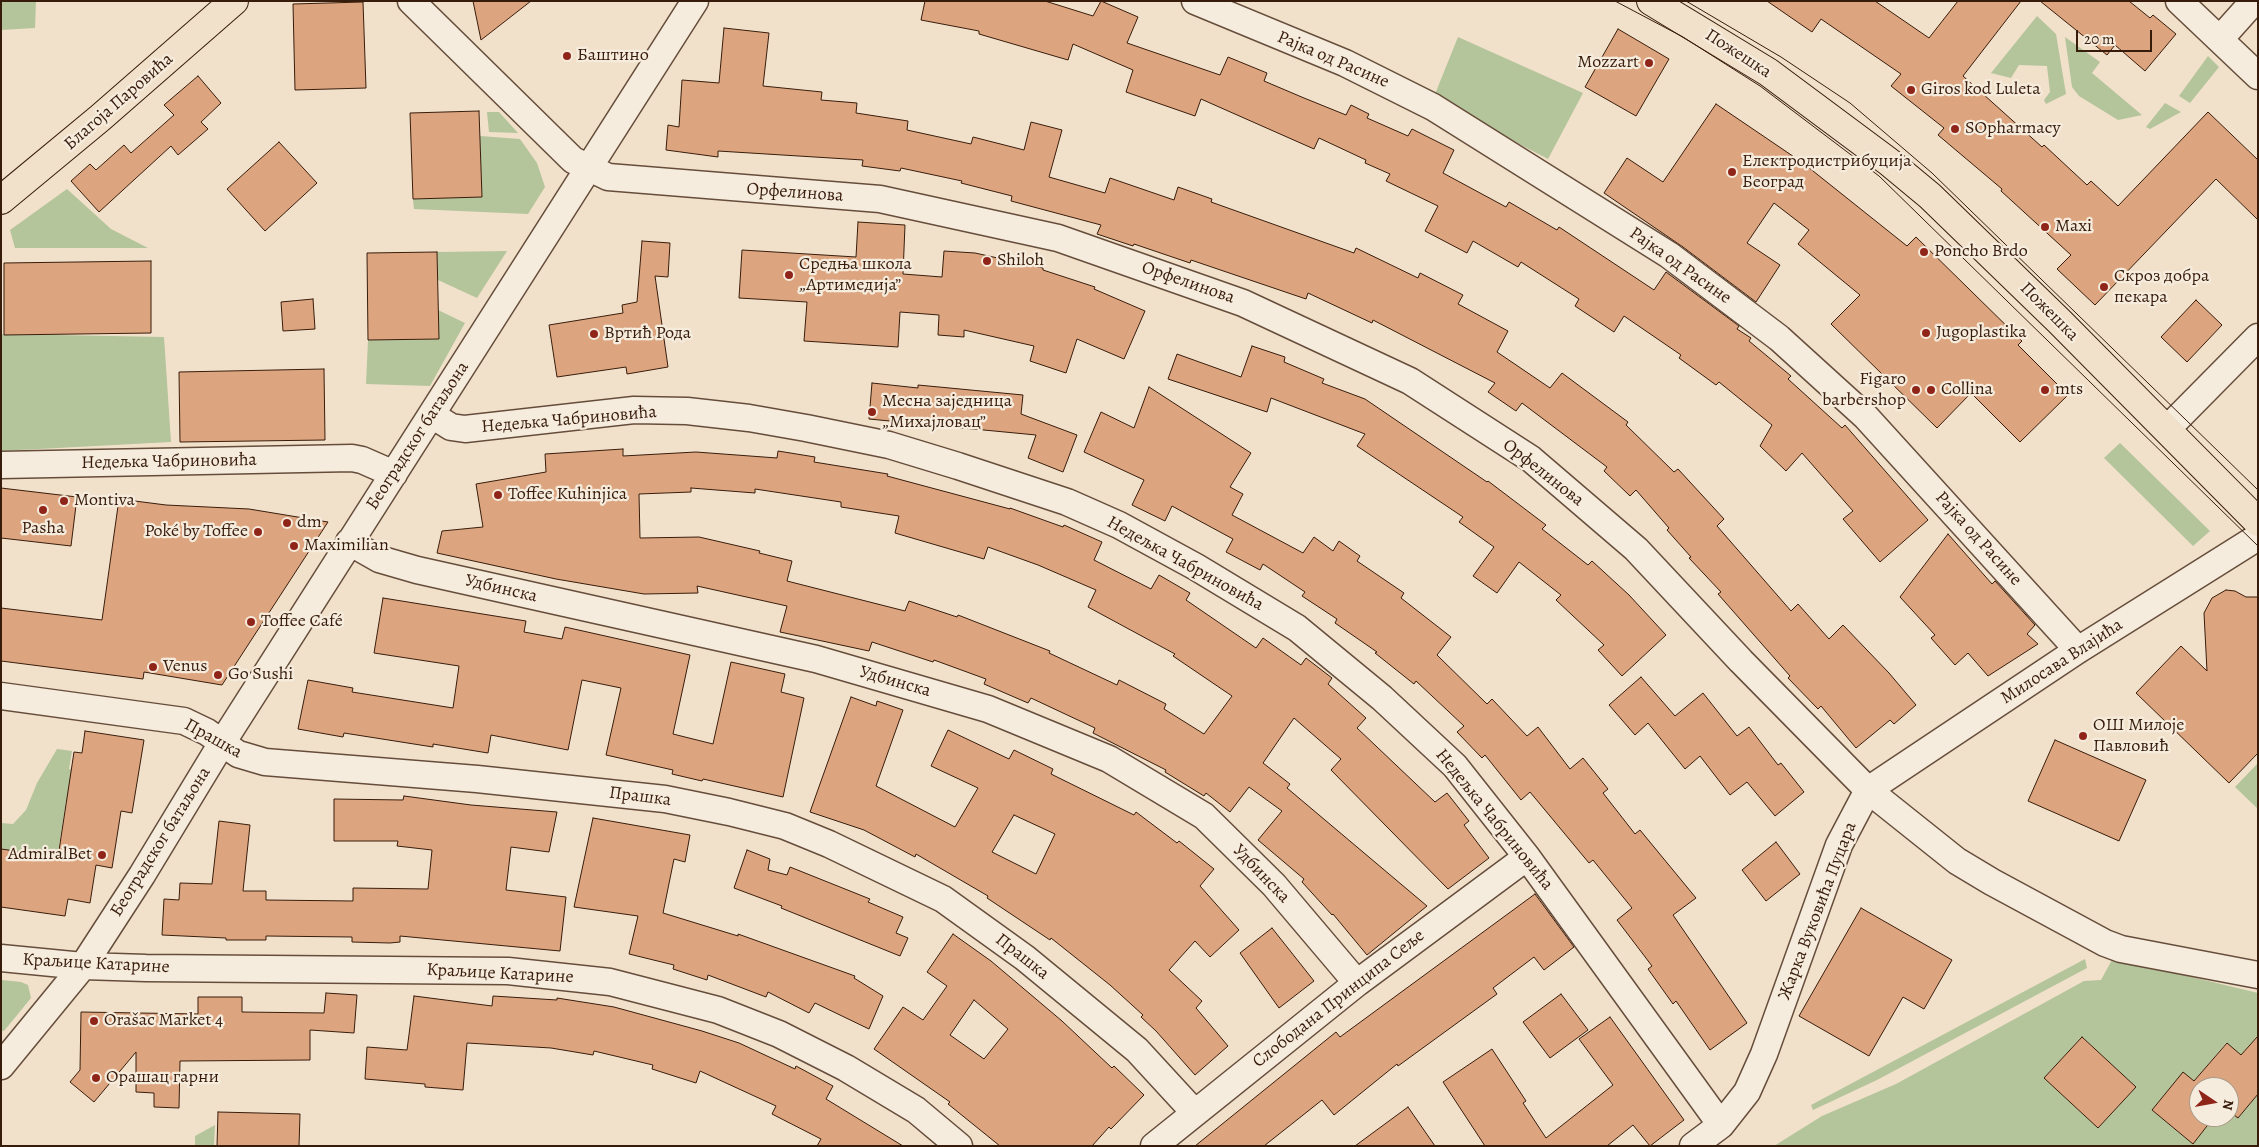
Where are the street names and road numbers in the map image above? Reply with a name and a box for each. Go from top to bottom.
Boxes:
street label: Пожешка [1701,25,1775,83]
street label: Рајка од Расине [1274,27,1392,93]
street label: Благоја Паровића [60,49,178,155]
street label: Орфелинова [746,179,844,207]
street label: Рајка од Расине [1625,223,1735,309]
street label: Орфелинова [1139,257,1237,309]
street label: Пожешка [2015,278,2083,346]
street label: Београдског батаљона [362,358,474,514]
street label: Недељка Чабриновића [481,402,657,438]
street label: Орфелинова [1498,435,1588,511]
street label: Недељка Чабриновића [81,450,257,474]
street label: Рајка од Расине [1930,487,2026,591]
street label: Недељка Чабриновића [1103,512,1267,616]
street label: Удбинска [463,570,539,608]
street label: Милосава Влајића [1997,615,2127,709]
street label: Удбинска [857,662,933,702]
street label: Прашка [180,714,246,764]
street label: Недељка Чабриновића [1430,745,1558,895]
street label: Београдског батаљона [106,763,216,921]
street label: Прашка [608,782,672,812]
street label: Жарка Вуковића Пуцара [1774,819,1862,1003]
street label: Удбинска [1228,840,1294,908]
street label: Слободана Принципа Сеље [1249,925,1429,1073]
street label: Прашка [991,929,1053,985]
street label: Краљице Катарине [22,949,170,979]
street label: Краљице Катарине [426,959,574,989]

